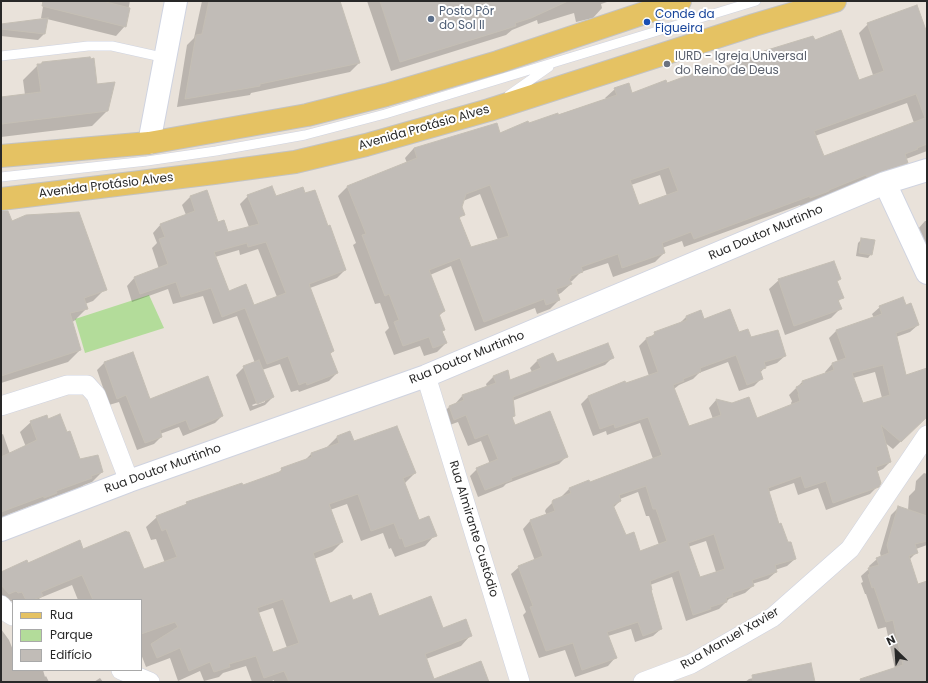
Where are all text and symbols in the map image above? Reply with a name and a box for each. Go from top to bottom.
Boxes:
place label: Posto Pôr do Sol II [439,5,494,33]
place label: Conde da Figueira [655,8,715,36]
marker: Posto Pôr do Sol II [426,14,436,24]
marker: Conde da Figueira [642,17,652,27]
place label: IURD - Igreja Universal do Reino de Deus [675,50,807,78]
marker: IURD - Igreja Universal do Reino de Deus [662,59,672,69]
street label: Avenida Protásio Alves [357,102,491,154]
street label: Avenida Protásio Alves [38,171,174,201]
street label: Rua Doutor Murtinho [707,202,825,264]
street label: Rua Doutor Murtinho [407,328,527,388]
street label: Rua Doutor Murtinho [103,441,223,497]
street label: Rua Almirante Custódio [445,459,501,599]
legend [12,599,142,671]
street label: Rua Manuel Xavier [678,605,782,673]
text: Rua [50,606,73,623]
text: Parque [50,626,93,643]
north arrow [876,631,916,671]
text: N [884,631,898,649]
text: Edifício [50,646,92,663]

